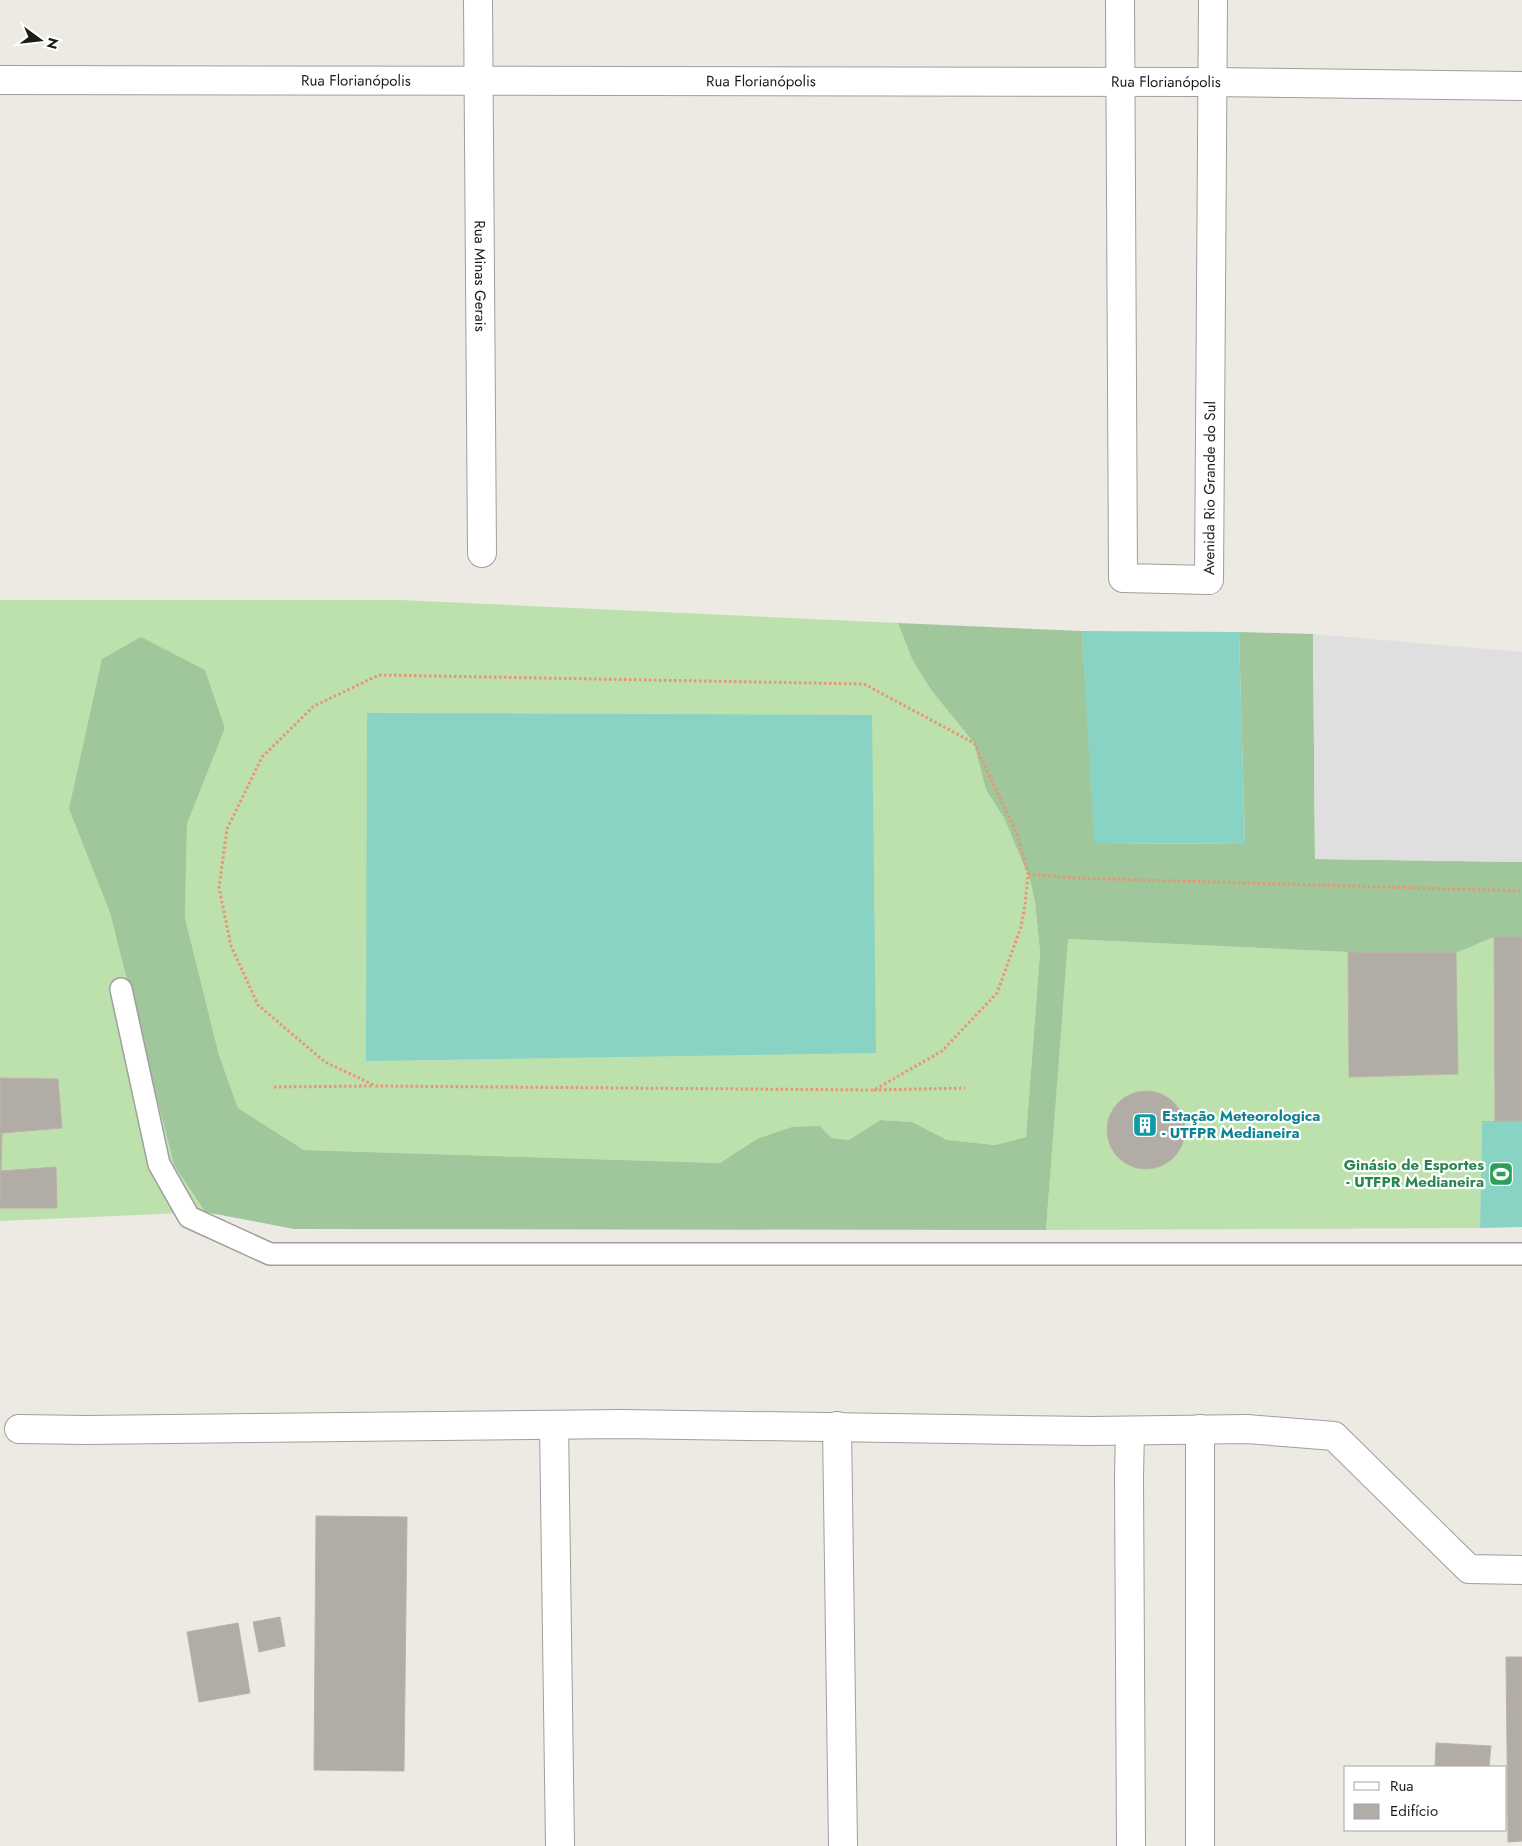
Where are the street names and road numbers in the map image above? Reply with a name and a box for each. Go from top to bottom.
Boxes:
street label: Rua Florianópolis [301,69,411,92]
street label: Rua Florianópolis [706,70,816,92]
street label: Rua Florianópolis [1111,71,1221,93]
street label: Rua Minas Gerais [469,220,491,332]
street label: Avenida Rio Grande do Sul [1198,401,1221,575]

